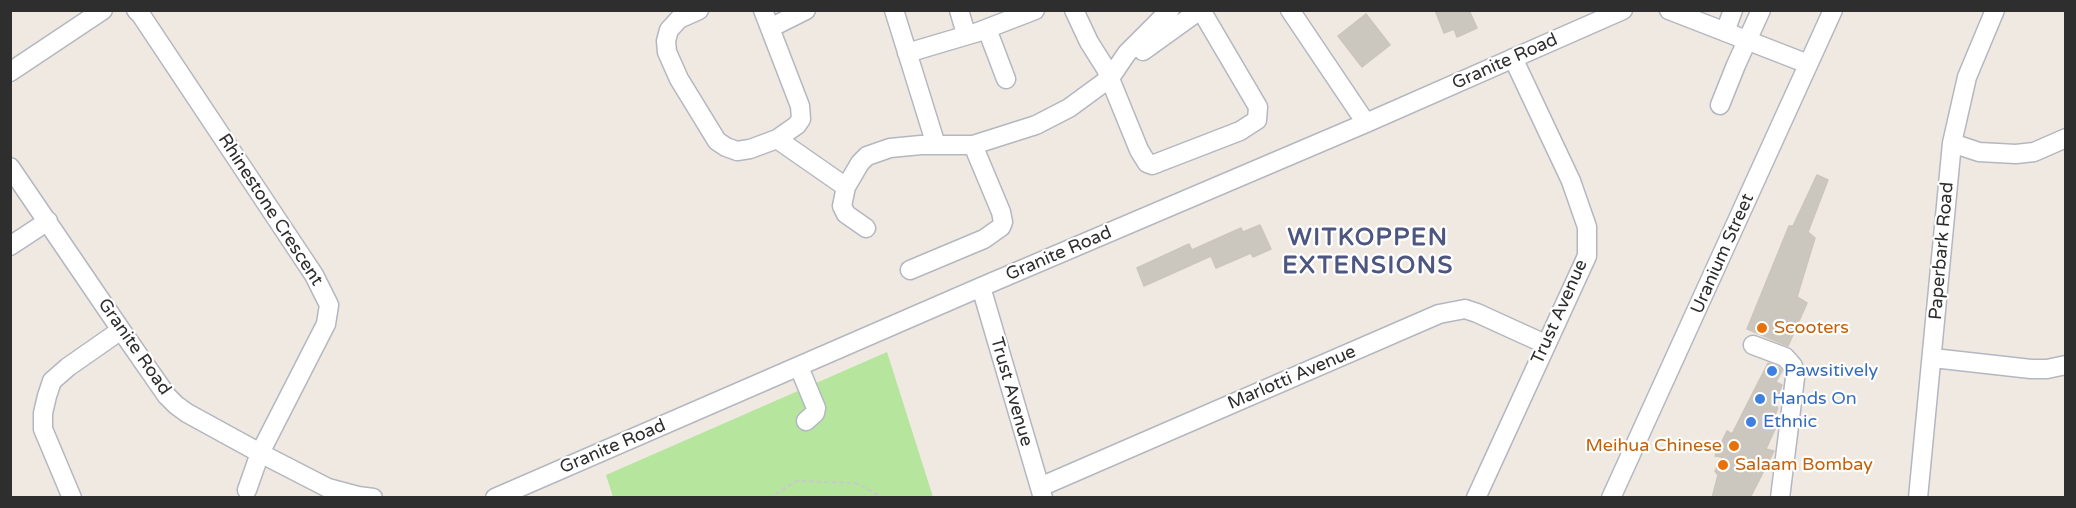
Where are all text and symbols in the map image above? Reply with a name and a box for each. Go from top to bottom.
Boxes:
street label: Granite Road [1449,29,1561,95]
street label: Rhinestone Crescent [213,130,327,290]
street label: Paperbark Road [1925,181,1959,321]
street label: Uranium Street [1687,191,1759,317]
street label: Granite Road [1003,222,1115,286]
district label: WITKOPPEN EXTENSIONS [1282,225,1454,281]
street label: Trust Avenue [1527,256,1593,368]
street label: Granite Road [93,295,175,399]
place label: Scooters [1774,317,1849,339]
marker: Scooters [1755,321,1769,335]
street label: Trust Avenue [985,335,1037,449]
street label: Marlotti Avenue [1225,341,1359,415]
place label: Pawsitively [1784,360,1878,382]
marker: Pawsitively [1765,364,1779,378]
place label: Hands On [1772,388,1857,410]
marker: Hands On [1753,392,1767,406]
place label: Ethnic [1763,411,1817,433]
street label: Granite Road [557,415,669,479]
marker: Ethnic [1744,415,1758,429]
place label: Meihua Chinese [1586,435,1722,457]
marker: Meihua Chinese [1727,439,1741,453]
place label: Salaam Bombay [1735,454,1873,476]
marker: Salaam Bombay [1716,458,1730,472]

